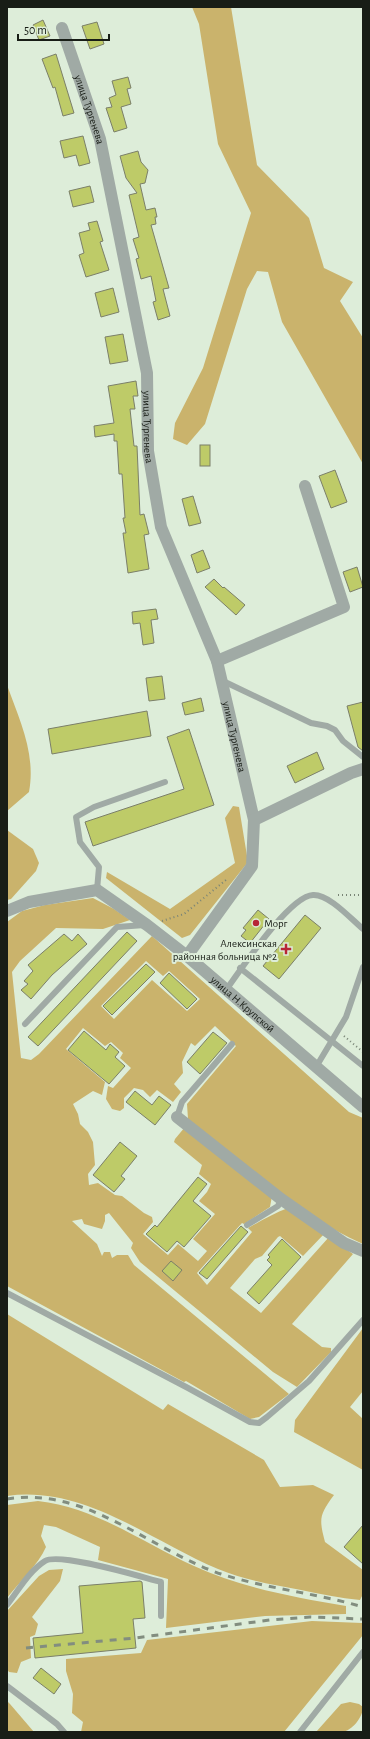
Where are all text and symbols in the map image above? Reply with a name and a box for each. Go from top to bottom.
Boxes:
scale bar [18,16,109,42]
text: 50 m [24,24,47,36]
street label: улица Тургенева [72,73,106,145]
street label: улица Тургенева [141,390,155,464]
street label: улица Тургенева [220,699,248,773]
marker: Морг [251,918,261,928]
place label: Морг [264,918,288,929]
place label: Алексинская районная больница №2 [173,938,277,962]
marker: Алексинская районная больница №2 [280,943,292,955]
street label: улица Н.Крупской [208,973,277,1035]

